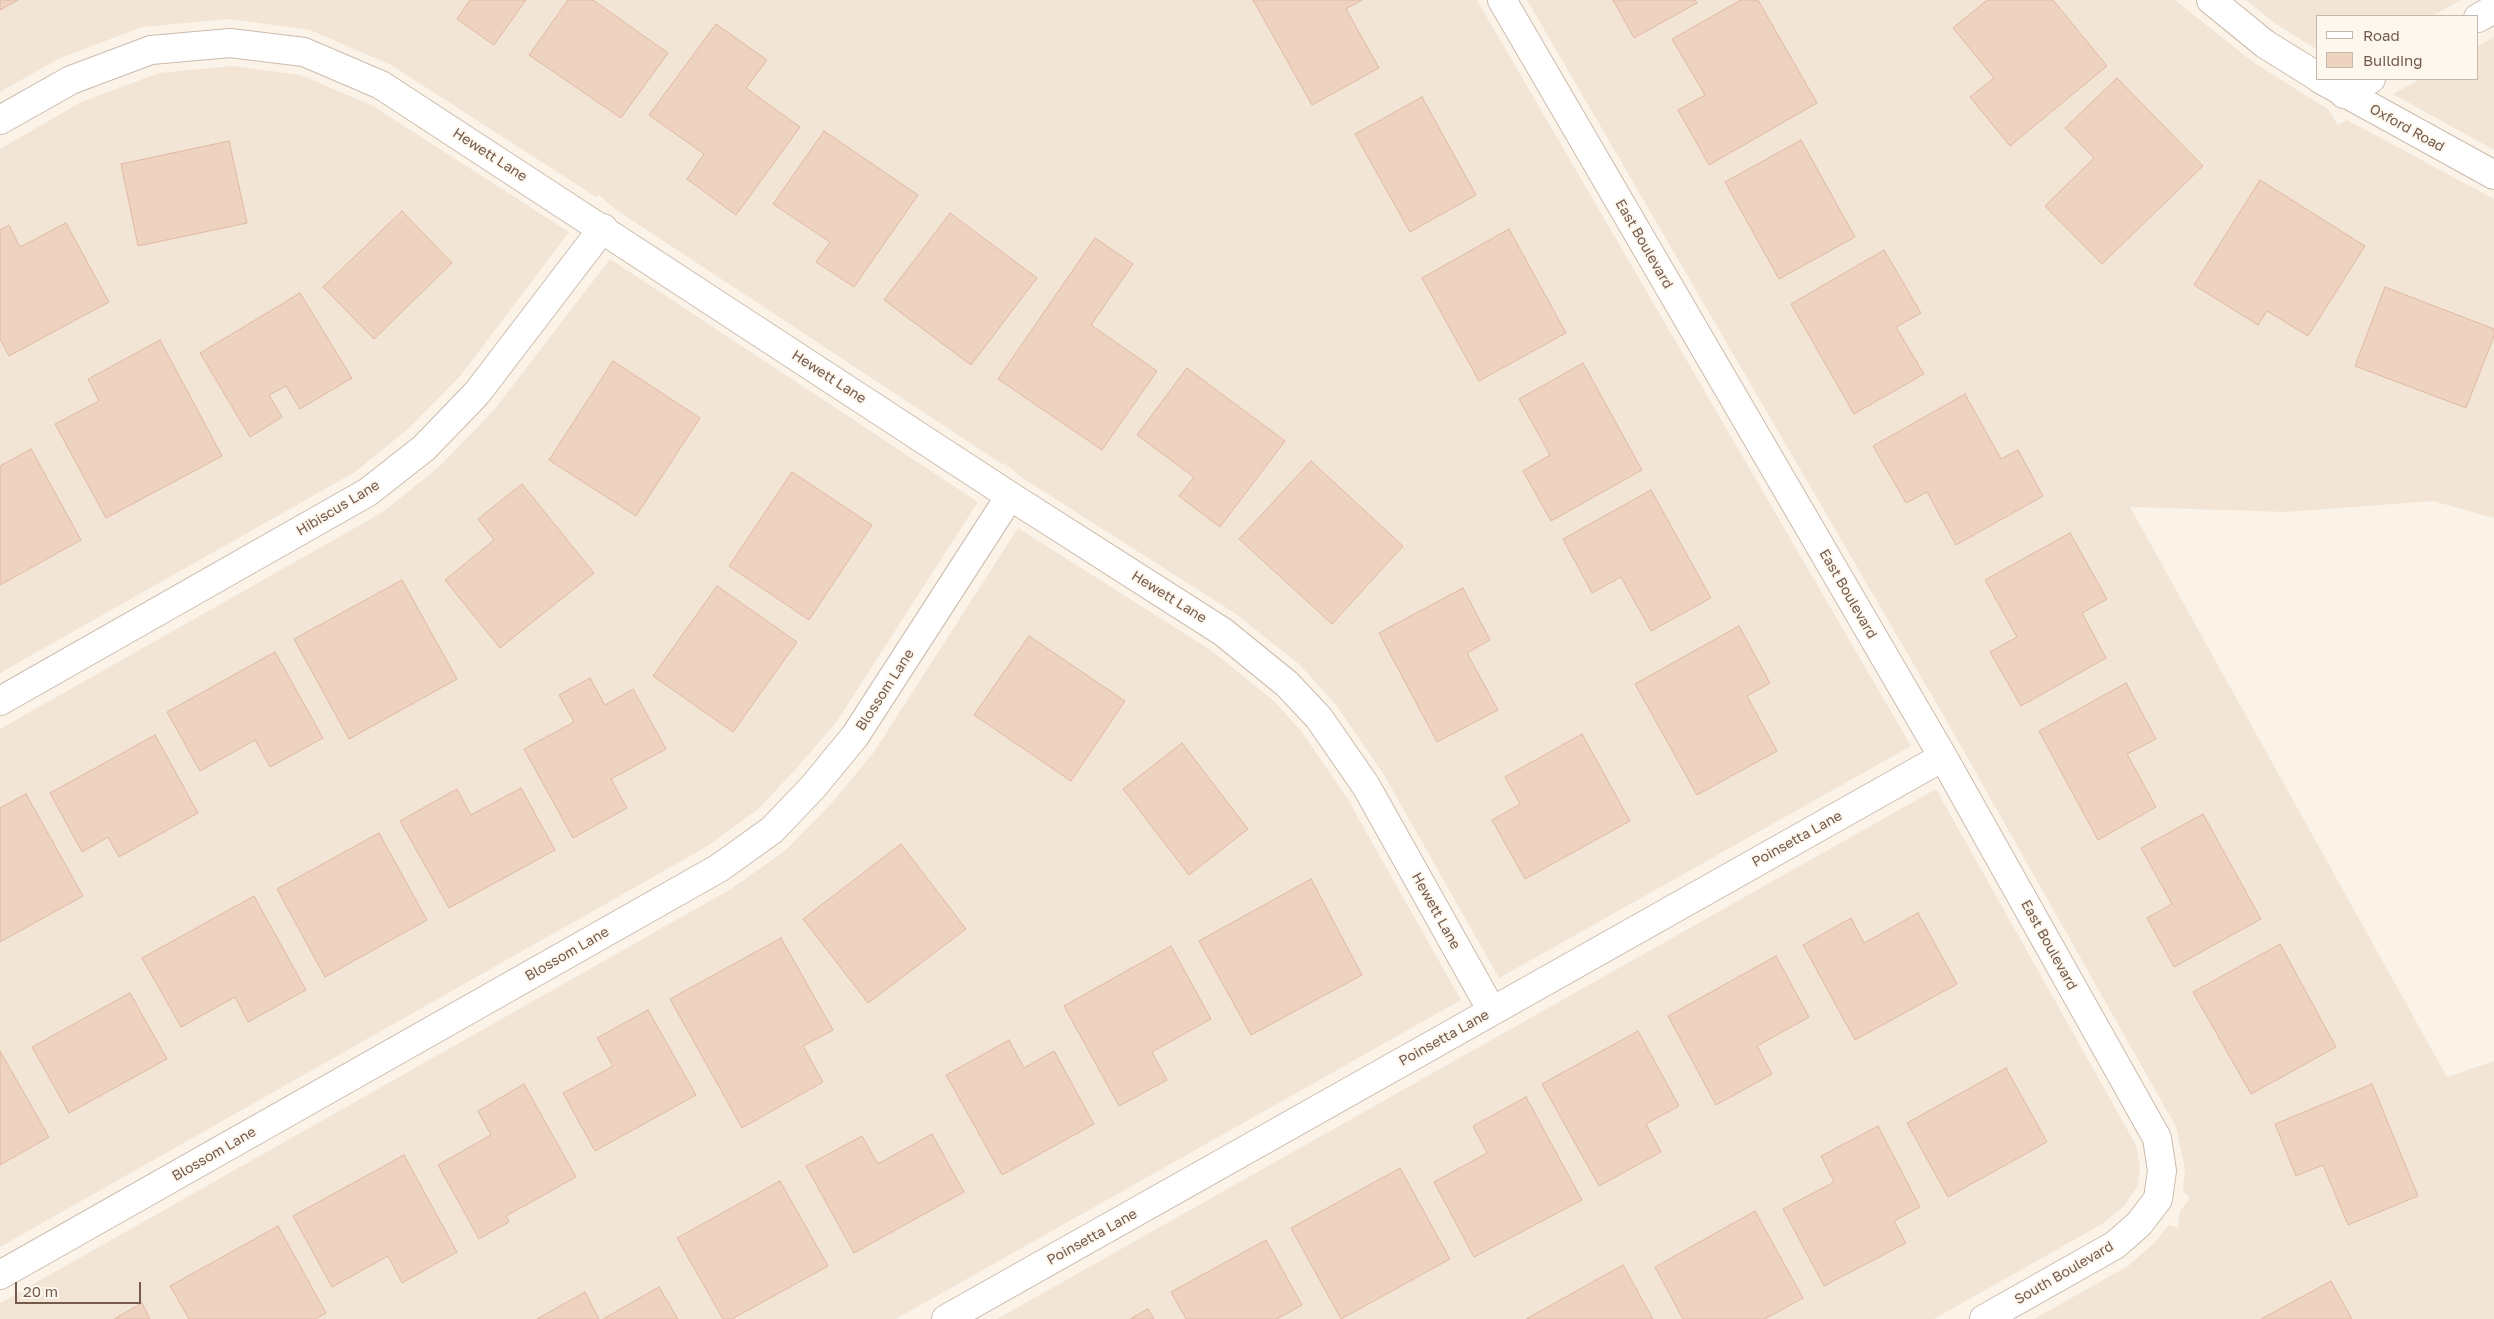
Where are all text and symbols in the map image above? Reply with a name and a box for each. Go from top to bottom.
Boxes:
legend [2316,15,2479,80]
text: Road [2363,26,2400,44]
text: Building [2363,51,2423,69]
street label: Oxford Road [2367,101,2447,155]
street label: Hewett Lane [450,125,530,185]
street label: East Boulevard [1612,196,1676,292]
street label: Hewett Lane [789,347,869,407]
street label: Hibiscus Lane [293,477,383,539]
street label: East Boulevard [1816,546,1880,642]
street label: Hewett Lane [1128,567,1210,627]
street label: Blossom Lane [852,646,918,734]
street label: Poinsetta Lane [1749,807,1845,871]
street label: Hewett Lane [1408,870,1464,952]
street label: East Boulevard [2017,897,2081,993]
street label: Blossom Lane [522,923,612,985]
street label: Poinsetta Lane [1396,1006,1492,1070]
street label: Blossom Lane [169,1123,259,1185]
street label: Poinsetta Lane [1044,1205,1140,1269]
street label: South Boulevard [2012,1238,2116,1308]
scale bar [18,1272,144,1304]
text: 20 m [23,1282,58,1300]

